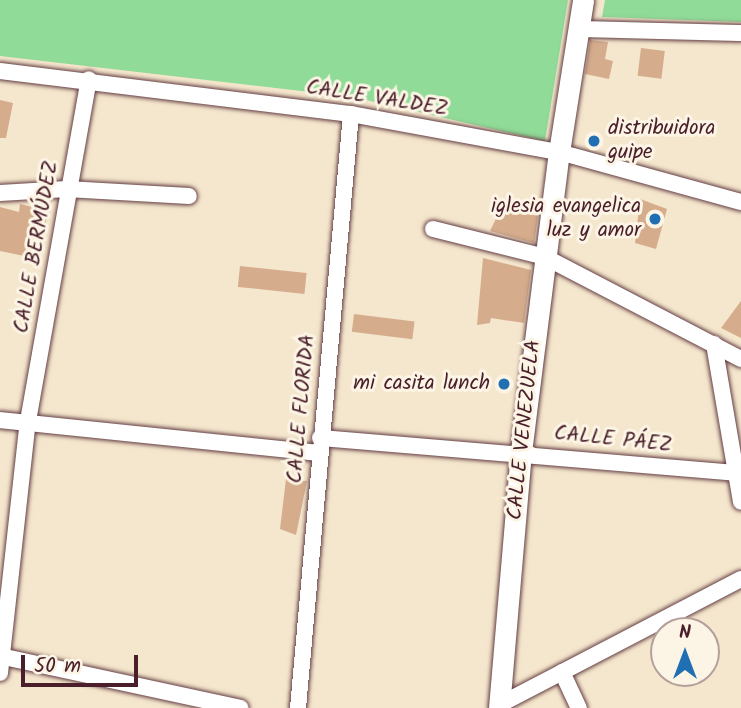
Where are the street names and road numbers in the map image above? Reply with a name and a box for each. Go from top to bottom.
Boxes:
street label: CALLE VALDEZ [304,75,450,123]
street label: CALLE BERMÚDEZ [9,159,65,335]
street label: CALLE FLORIDA [283,333,321,485]
street label: CALLE VENEZUELA [503,339,547,521]
street label: CALLE PÁEZ [553,421,673,459]

